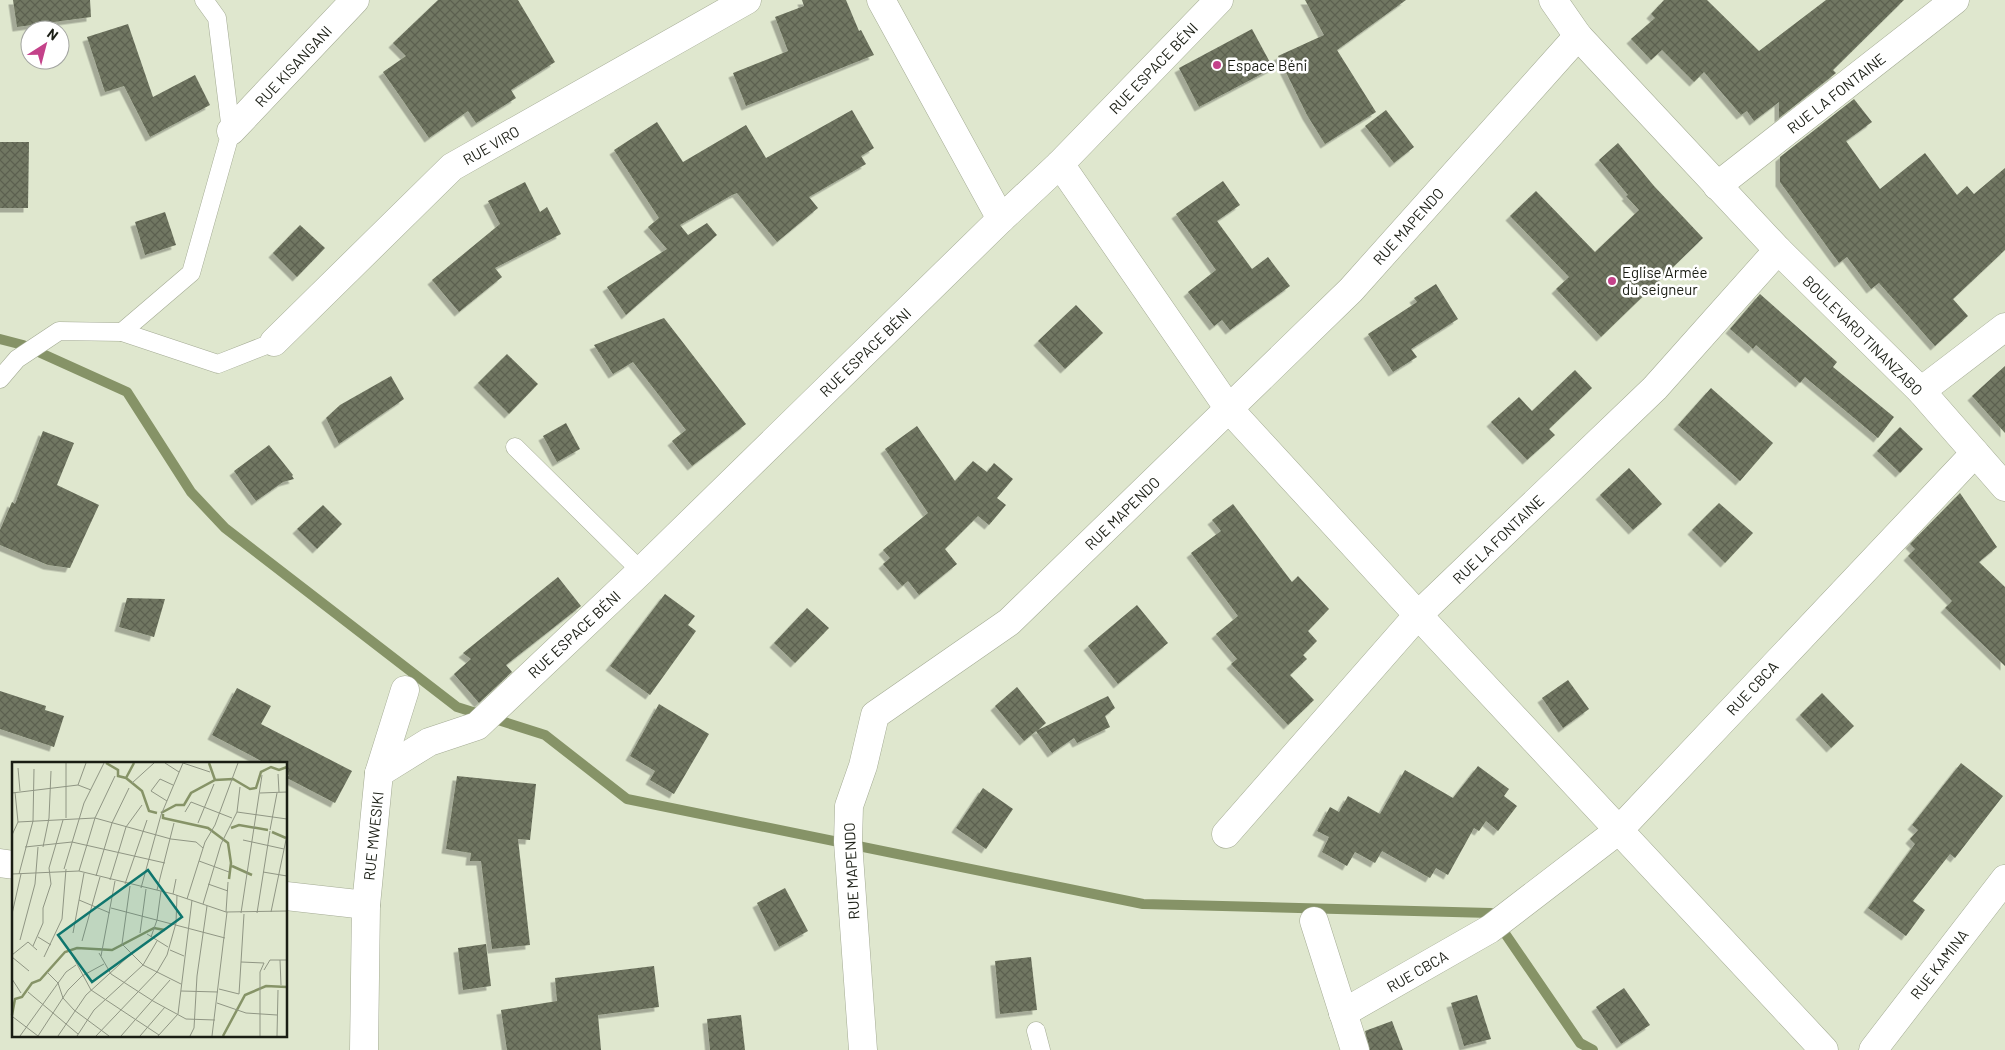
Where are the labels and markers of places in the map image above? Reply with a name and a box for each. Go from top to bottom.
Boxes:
place label: Espace Béni [1227,56,1307,74]
marker: Espace Béni [1211,59,1223,71]
place label: Eglise Armée du seigneur [1622,263,1707,298]
marker: Eglise Armée du seigneur [1606,275,1618,287]

